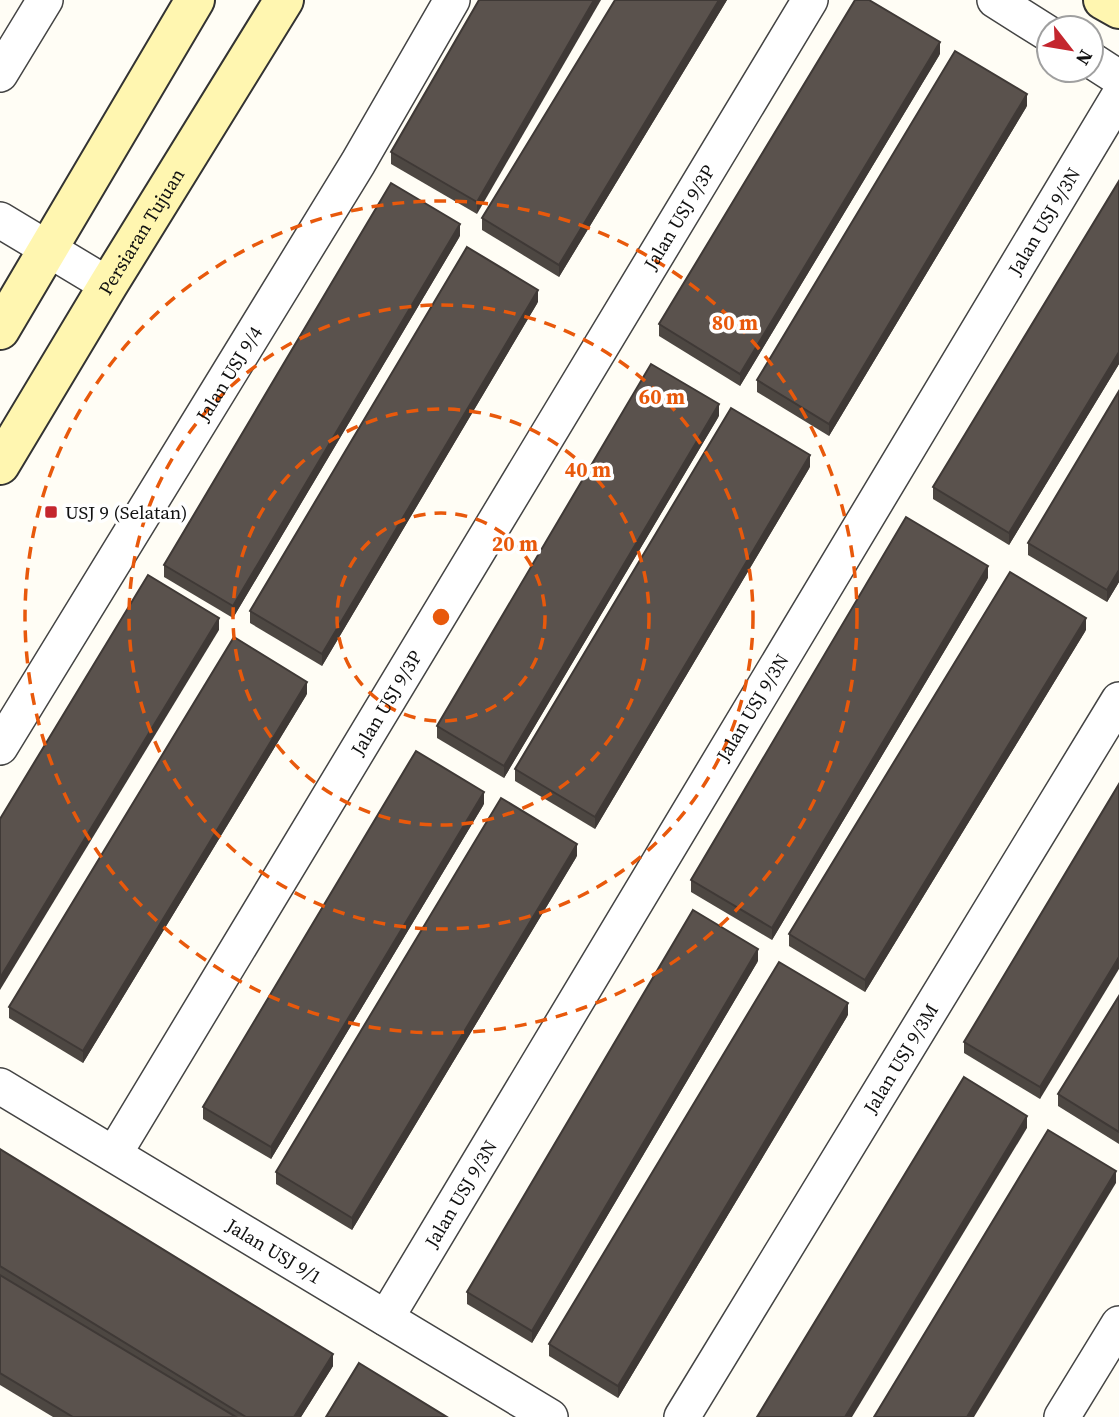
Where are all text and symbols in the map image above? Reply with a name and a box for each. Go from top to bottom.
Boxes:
north arrow [1035,14,1105,84]
text: N [1070,45,1099,71]
street label: Jalan USJ 9/3P [637,160,721,275]
street label: Persiaran Tujuan [92,163,190,299]
street label: Jalan USJ 9/3N [1001,163,1086,281]
text: 80 m [712,308,758,337]
street label: Jalan USJ 9/4 [189,321,268,427]
text: 60 m [639,382,685,411]
text: 40 m [565,455,611,484]
place label: USJ 9 (Selatan) [65,499,188,525]
marker: USJ 9 (Selatan) [43,504,59,520]
text: 20 m [492,529,538,558]
centre of rings [429,605,453,629]
street label: Jalan USJ 9/3P [344,645,428,761]
street label: Jalan USJ 9/3N [709,649,795,767]
street label: Jalan USJ 9/3M [857,999,944,1119]
street label: Jalan USJ 9/3N [418,1135,503,1253]
street label: Jalan USJ 9/1 [221,1212,327,1290]

